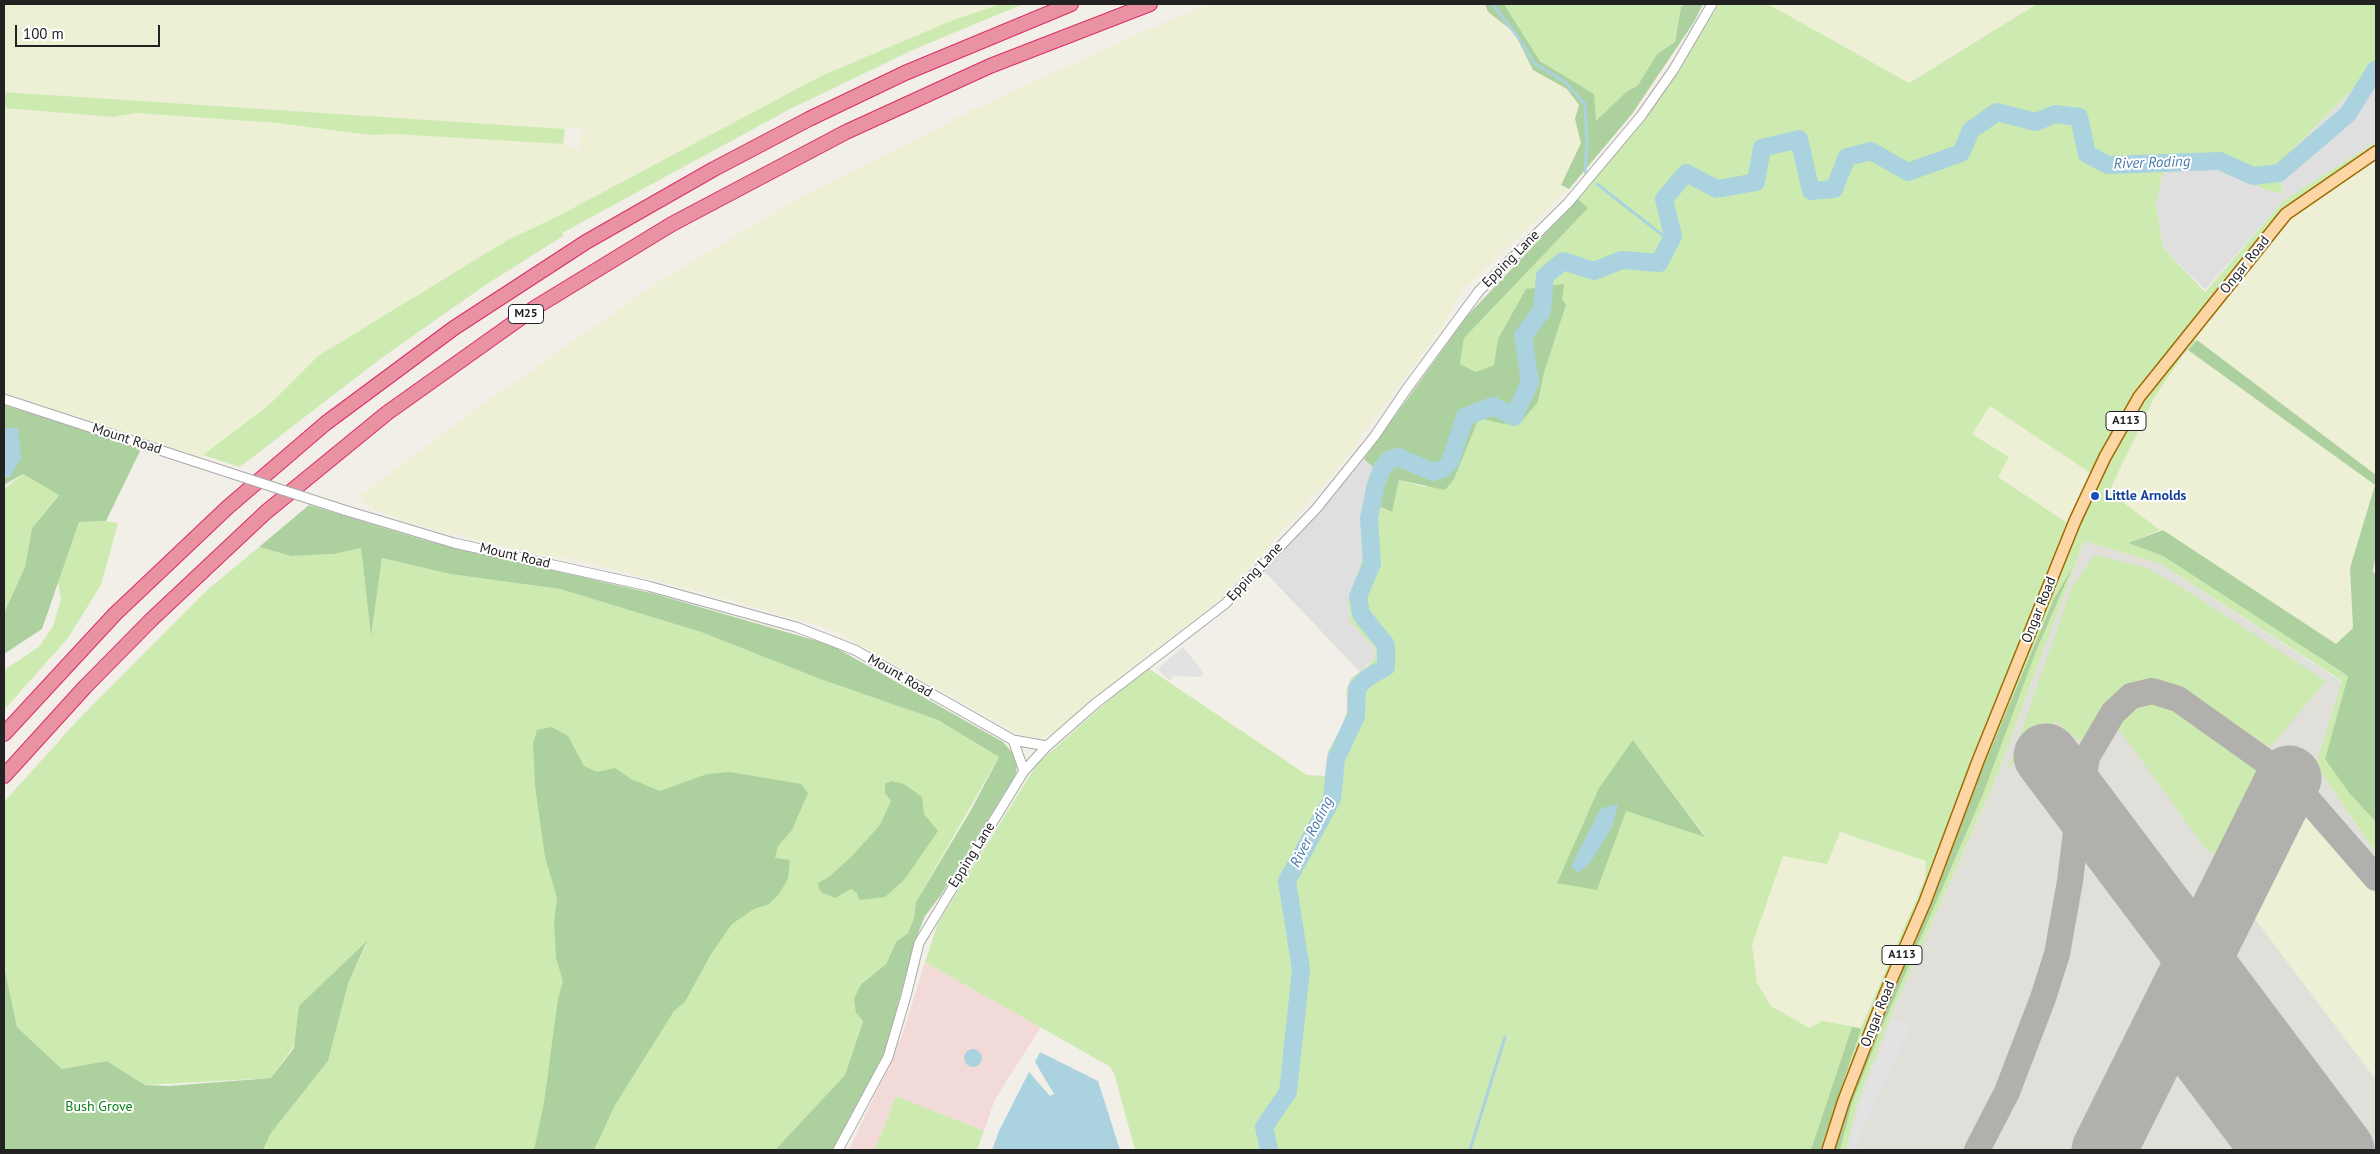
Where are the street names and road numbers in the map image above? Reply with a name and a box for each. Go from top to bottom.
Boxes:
street label: Epping Lane [1479,227,1543,291]
street label: Ongar Road [2216,233,2274,297]
road number: M25 [508,304,544,324]
road number: A113 [2106,412,2146,431]
street label: Mount Road [90,420,164,458]
street label: Epping Lane [1224,539,1286,605]
street label: Mount Road [478,540,552,572]
street label: Ongar Road [2018,574,2060,646]
street label: Mount Road [865,651,935,701]
street label: Epping Lane [945,819,999,891]
road number: A113 [1882,946,1922,964]
street label: Ongar Road [1857,978,1899,1050]

